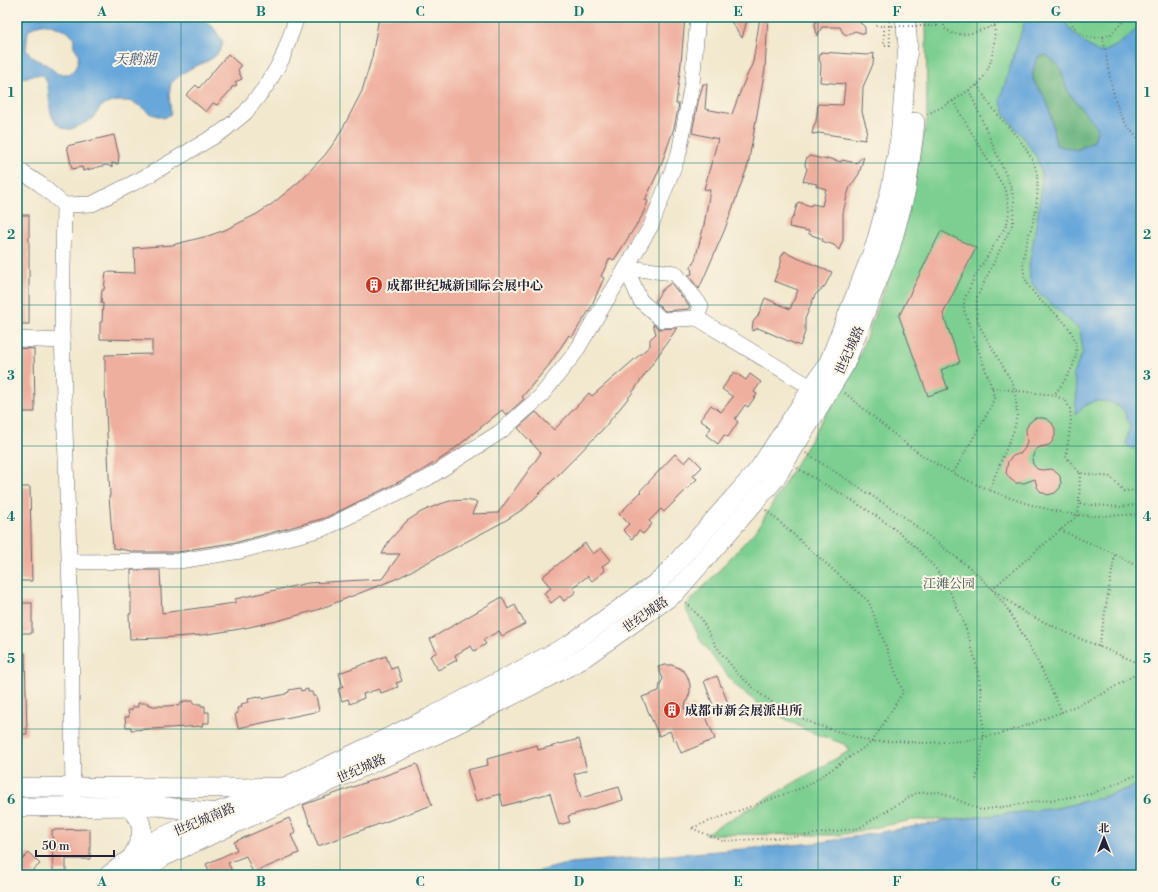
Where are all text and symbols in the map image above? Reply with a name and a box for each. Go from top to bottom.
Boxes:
text: A [96,4,107,20]
text: B [256,4,266,20]
text: C [415,4,425,20]
text: D [574,4,584,20]
text: E [733,4,743,20]
text: F [892,4,902,20]
text: G [1051,4,1062,20]
water label: 天鹅湖 [114,51,159,69]
text: 1 [8,85,15,101]
text: 1 [1144,85,1151,101]
text: 2 [7,227,15,243]
text: 2 [1143,227,1151,243]
building icon: 成都世纪城新国际会展中心 [364,275,384,295]
place label: 成都世纪城新国际会展中心 [387,278,543,294]
street label: 世纪城路 [832,323,868,377]
text: 3 [7,368,15,384]
text: 3 [1143,368,1151,384]
text: 4 [7,509,16,525]
text: 4 [1143,509,1152,525]
park label: 江滩公园 [923,576,975,592]
street label: 世纪城路 [620,593,671,636]
text: 5 [7,651,15,667]
text: 5 [1143,651,1151,667]
building icon: 成都市新会展派出所 [662,700,682,720]
place label: 成都市新会展派出所 [685,703,803,719]
street label: 世纪城路 [334,751,388,787]
text: 6 [7,792,15,808]
text: 6 [1143,792,1151,808]
street label: 世纪城南路 [171,800,237,840]
north arrow [1084,818,1124,858]
text: 北 [1099,822,1110,836]
scale bar [36,832,114,858]
text: 50 m [42,839,70,854]
text: A [96,874,107,890]
text: B [256,874,266,890]
text: C [415,874,425,890]
text: D [574,874,584,890]
text: E [733,874,743,890]
text: F [892,874,902,890]
text: G [1051,874,1062,890]

